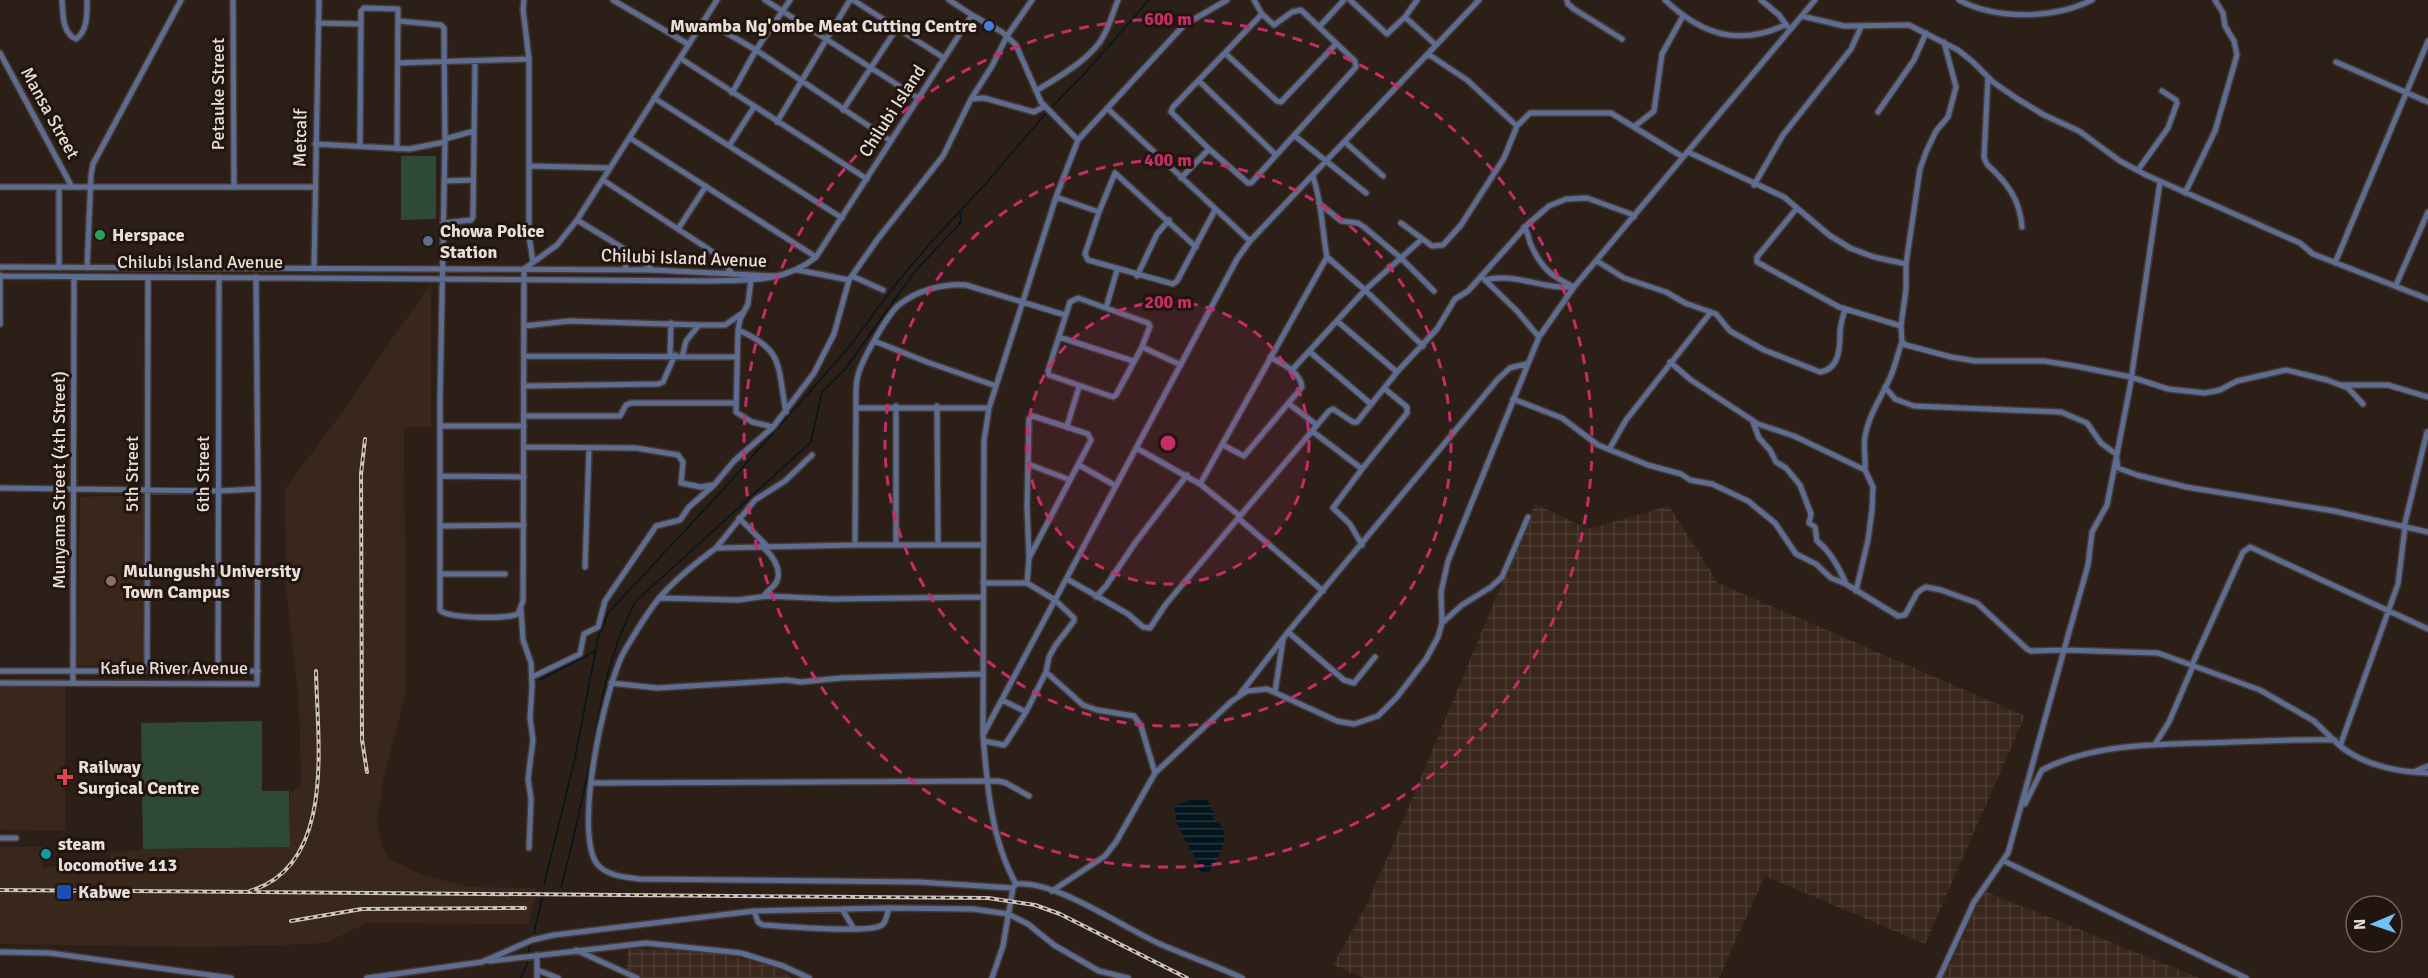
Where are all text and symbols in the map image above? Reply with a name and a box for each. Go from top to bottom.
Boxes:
text: 600 m [1144,8,1192,30]
place label: Mwamba Ng'ombe Meat Cutting Centre [670,15,977,37]
marker: Mwamba Ng'ombe Meat Cutting Centre [982,19,996,33]
street label: Petauke Street [207,38,229,150]
street label: Chilubi Island [854,61,930,161]
street label: Mansa Street [16,63,84,163]
street label: Metcalf [288,108,312,167]
text: 400 m [1144,149,1192,171]
place label: Chowa Police Station [440,220,545,263]
place label: Herspace [112,224,185,246]
marker: Herspace [93,228,107,242]
marker: Chowa Police Station [421,234,435,248]
street label: Chilubi Island Avenue [601,244,767,272]
street label: Chilubi Island Avenue [117,251,283,273]
text: 200 m [1144,291,1192,313]
street label: Munyama Street (4th Street) [48,371,70,589]
centre of rings [1158,433,1178,453]
street label: 5th Street [121,436,143,512]
street label: 6th Street [192,436,214,512]
place label: Mulungushi University Town Campus [123,560,301,603]
marker: Mulungushi University Town Campus [104,574,118,588]
street label: Kafue River Avenue [100,657,248,679]
place label: Railway Surgical Centre [78,756,199,799]
marker: Railway Surgical Centre [56,768,74,786]
place label: steam locomotive 113 [58,833,177,876]
marker: steam locomotive 113 [39,847,53,861]
place label: Kabwe [78,881,130,903]
marker: Kabwe [55,883,73,901]
north arrow [2344,894,2404,954]
text: N [2350,919,2370,930]

